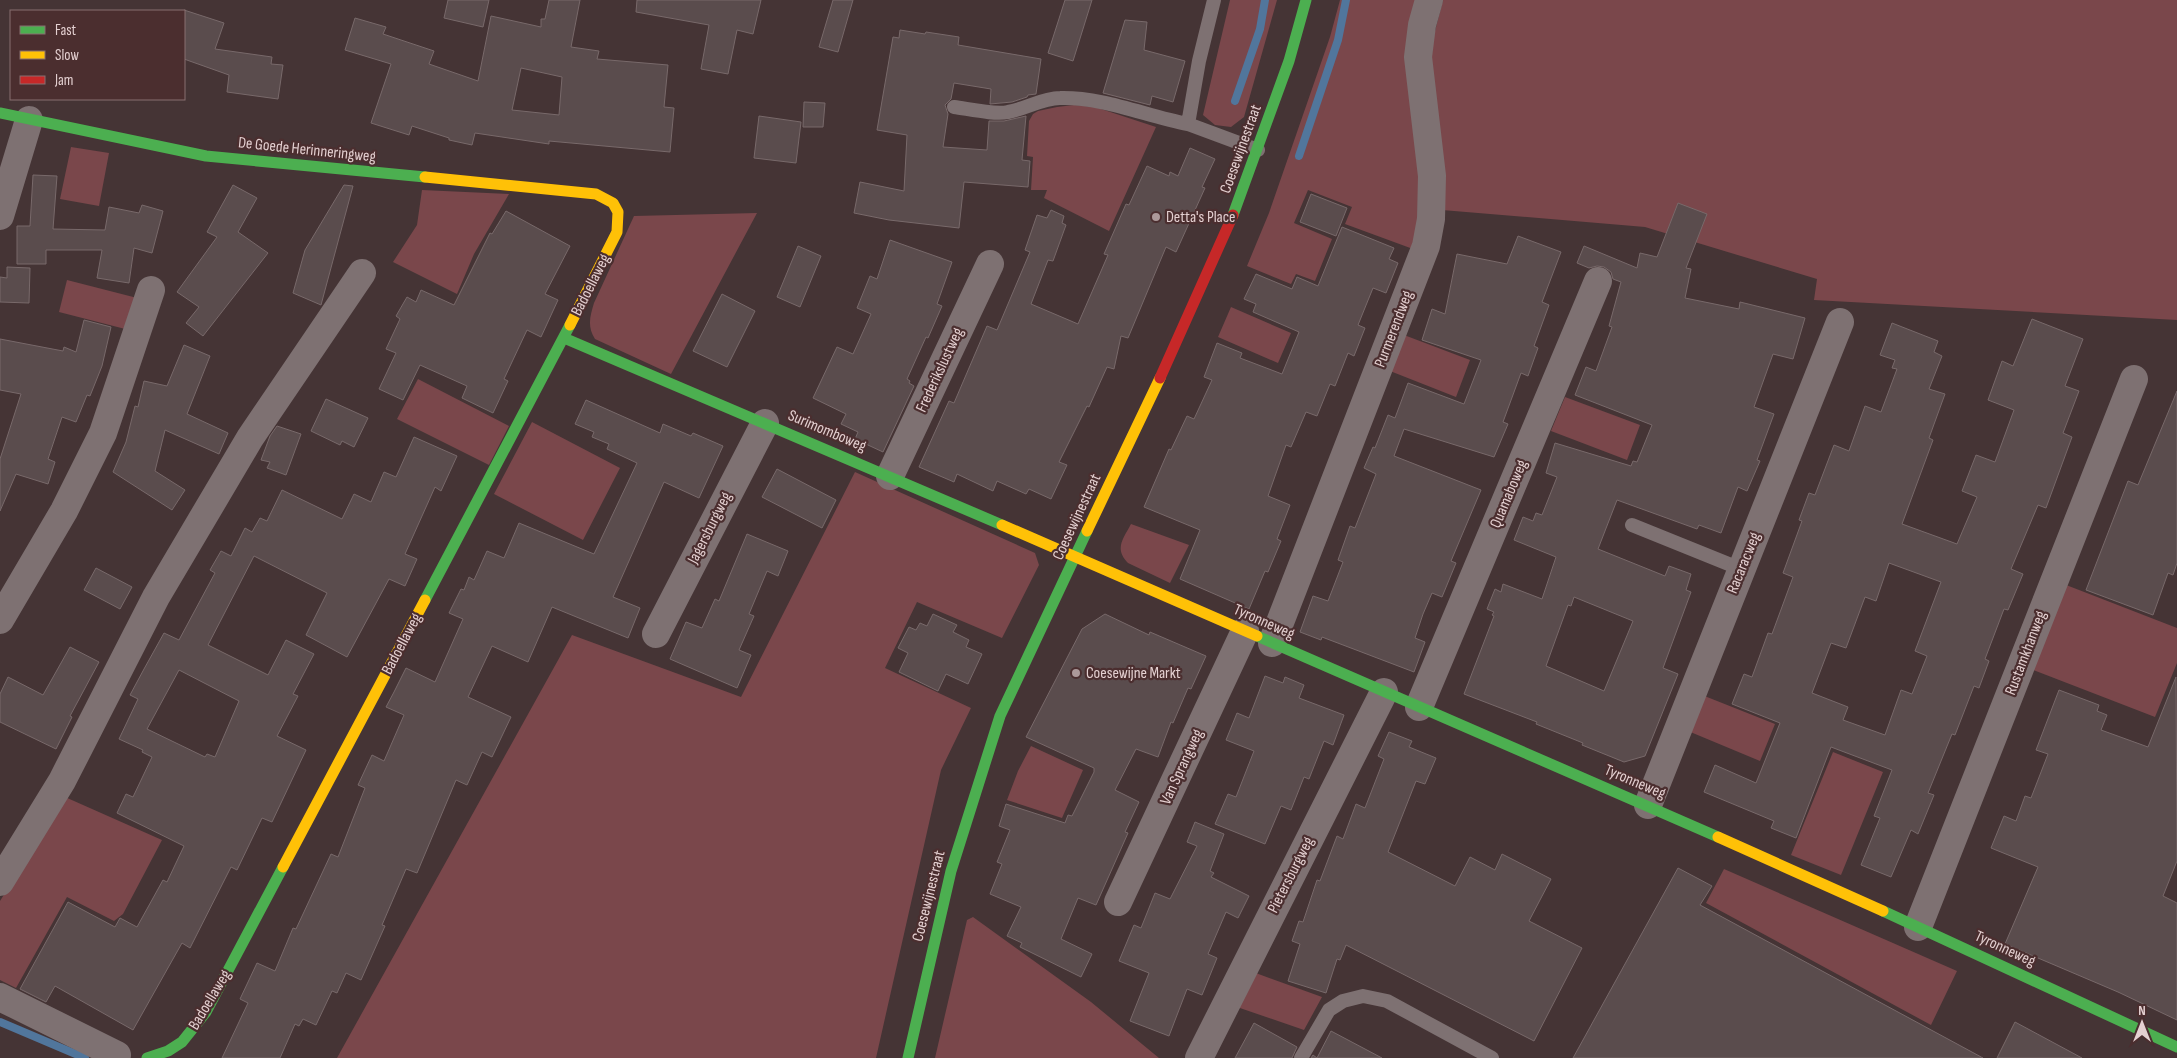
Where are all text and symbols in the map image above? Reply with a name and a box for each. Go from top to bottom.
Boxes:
legend [10,10,185,100]
text: Fast [55,21,77,40]
text: Slow [55,46,79,65]
text: Jam [54,71,73,90]
street label: Coesewijnestraat [1216,102,1266,196]
street label: De Goede Herinneringweg [237,133,377,167]
place label: Detta's Place [1166,208,1236,227]
marker: Detta's Place [1150,211,1162,223]
street label: Badoellaweg [567,251,615,319]
street label: Purmerendweg [1371,288,1417,370]
street label: Frederikslustweg [912,325,968,415]
street label: Surimomboweg [785,406,869,456]
street label: Quamaboweg [1486,457,1532,531]
street label: Coesewijnestraat [1049,471,1105,563]
street label: Jagersburgweg [683,489,736,568]
street label: Racaracweg [1723,530,1765,596]
street label: Tyronneweg [1231,600,1297,644]
street label: Rustamkhanweg [2001,608,2051,698]
street label: Badoellaweg [378,610,426,678]
place label: Coesewijne Markt [1086,664,1181,683]
marker: Coesewijne Markt [1070,667,1082,679]
street label: Van Sprangweg [1156,726,1208,808]
street label: Tyronneweg [1601,761,1669,803]
street label: Pietersburgweg [1264,834,1318,916]
street label: Coesewijnestraat [909,848,950,943]
street label: Tyronneweg [1972,927,2038,971]
street label: Badoellaweg [185,966,235,1034]
north arrow [2117,998,2167,1048]
text: N [2138,1002,2146,1019]

